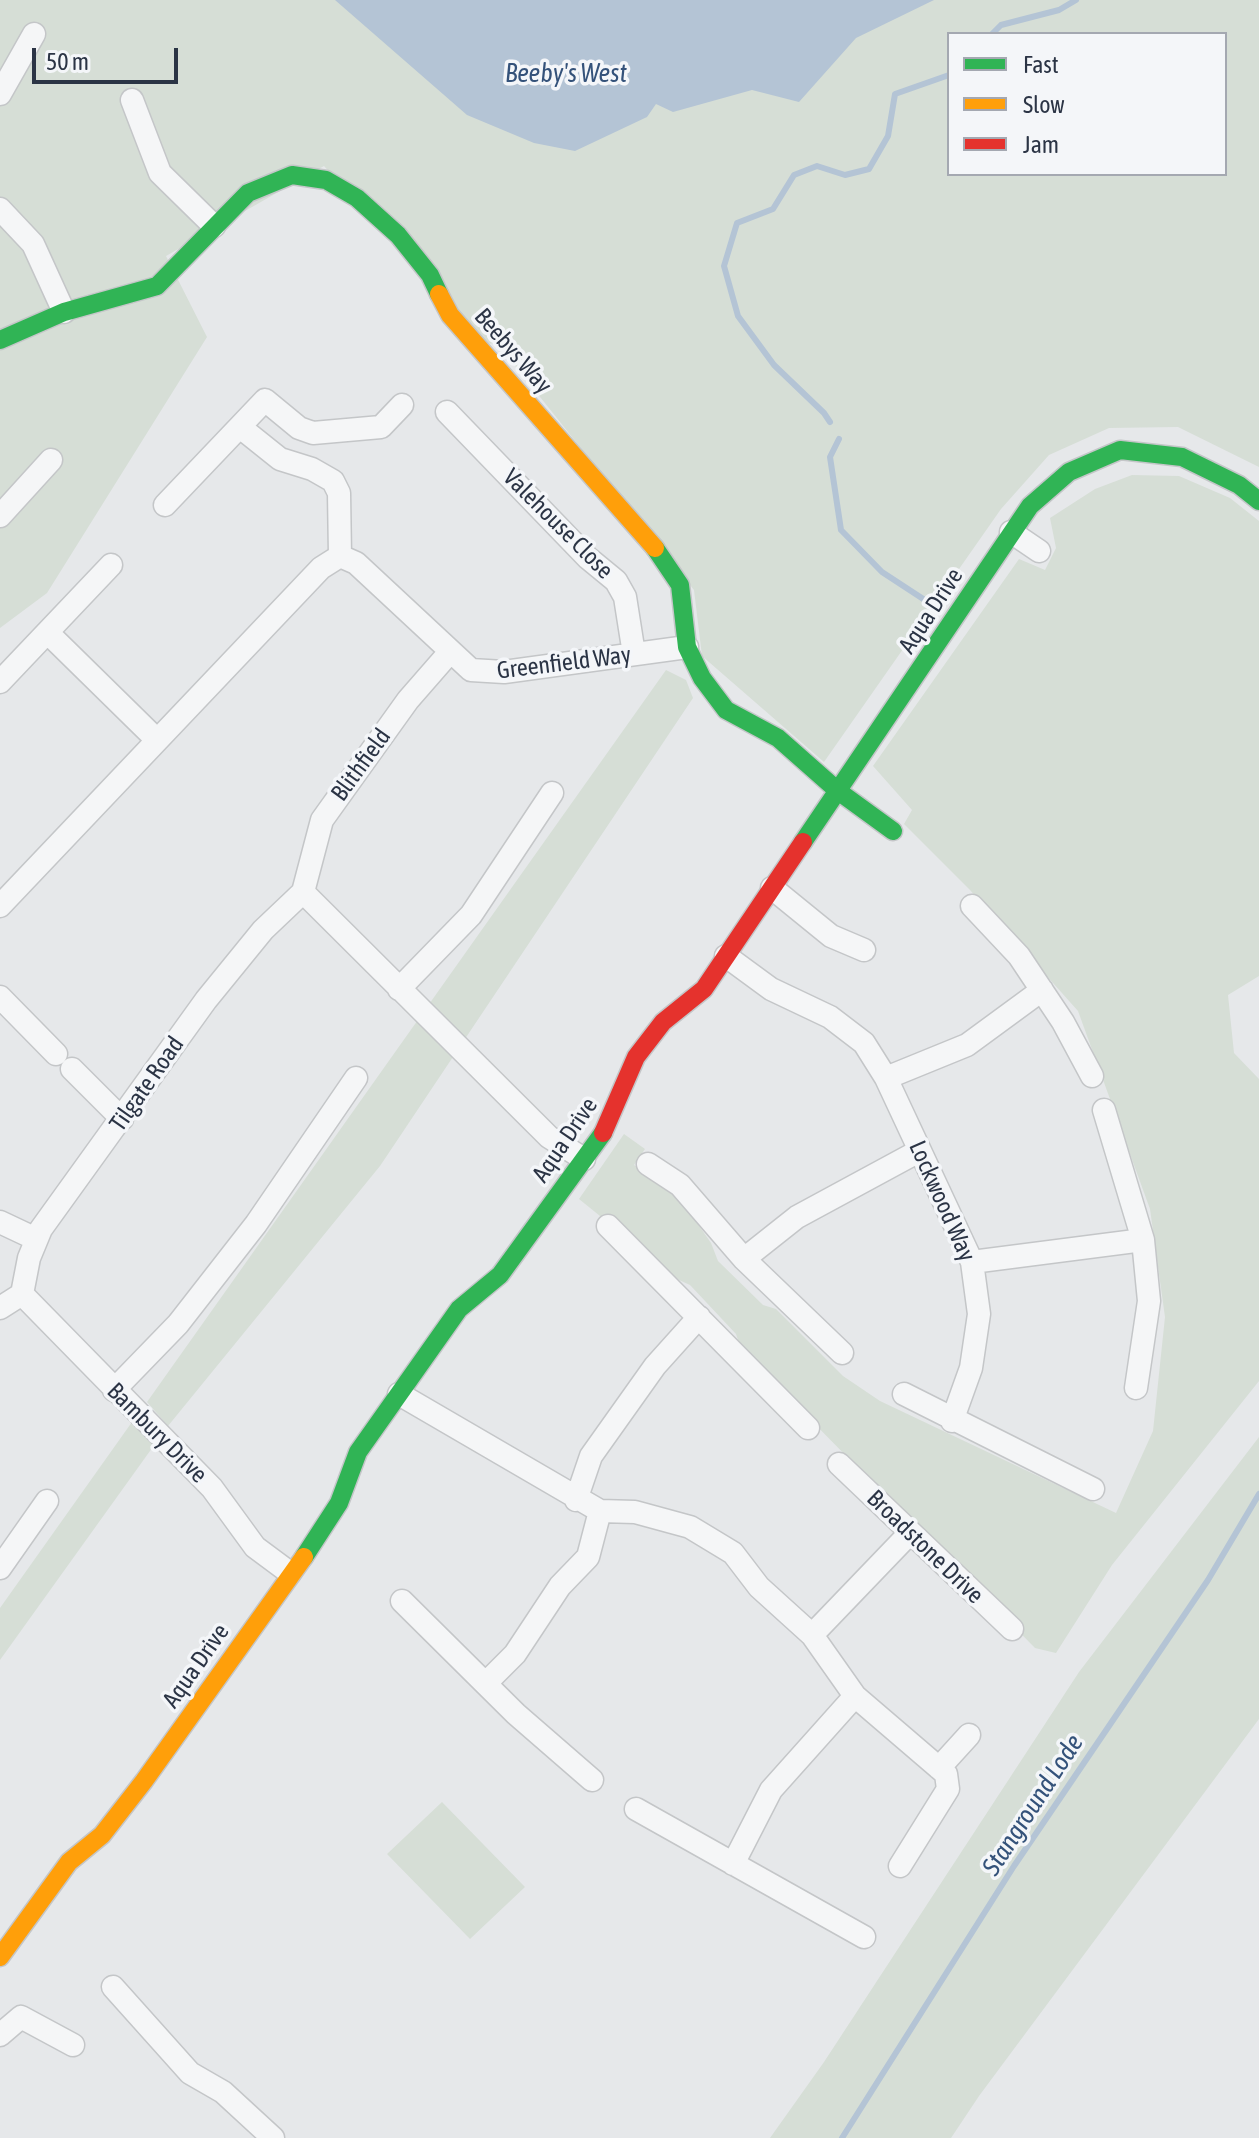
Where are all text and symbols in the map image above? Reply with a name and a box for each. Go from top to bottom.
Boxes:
scale bar [36,32,182,82]
legend [947,32,1227,176]
text: 50 m [46,48,89,75]
text: Fast [1023,51,1059,78]
water label: Beeby's West [505,58,627,90]
text: Slow [1023,91,1065,118]
text: Jam [1023,131,1059,158]
street label: Beebys Way [468,302,558,400]
street label: Valehouse Close [497,463,619,585]
street label: Aqua Drive [893,563,969,659]
street label: Greenfield Way [495,641,633,685]
street label: Blithfield [325,723,397,807]
street label: Tilgate Road [104,1031,190,1137]
street label: Aqua Drive [526,1092,604,1188]
street label: Lockwood Way [903,1136,981,1266]
street label: Bambury Drive [101,1377,213,1489]
street label: Broadstone Drive [861,1484,989,1610]
street label: Aqua Drive [157,1619,235,1713]
water label: Stanground Lode [976,1729,1090,1881]

